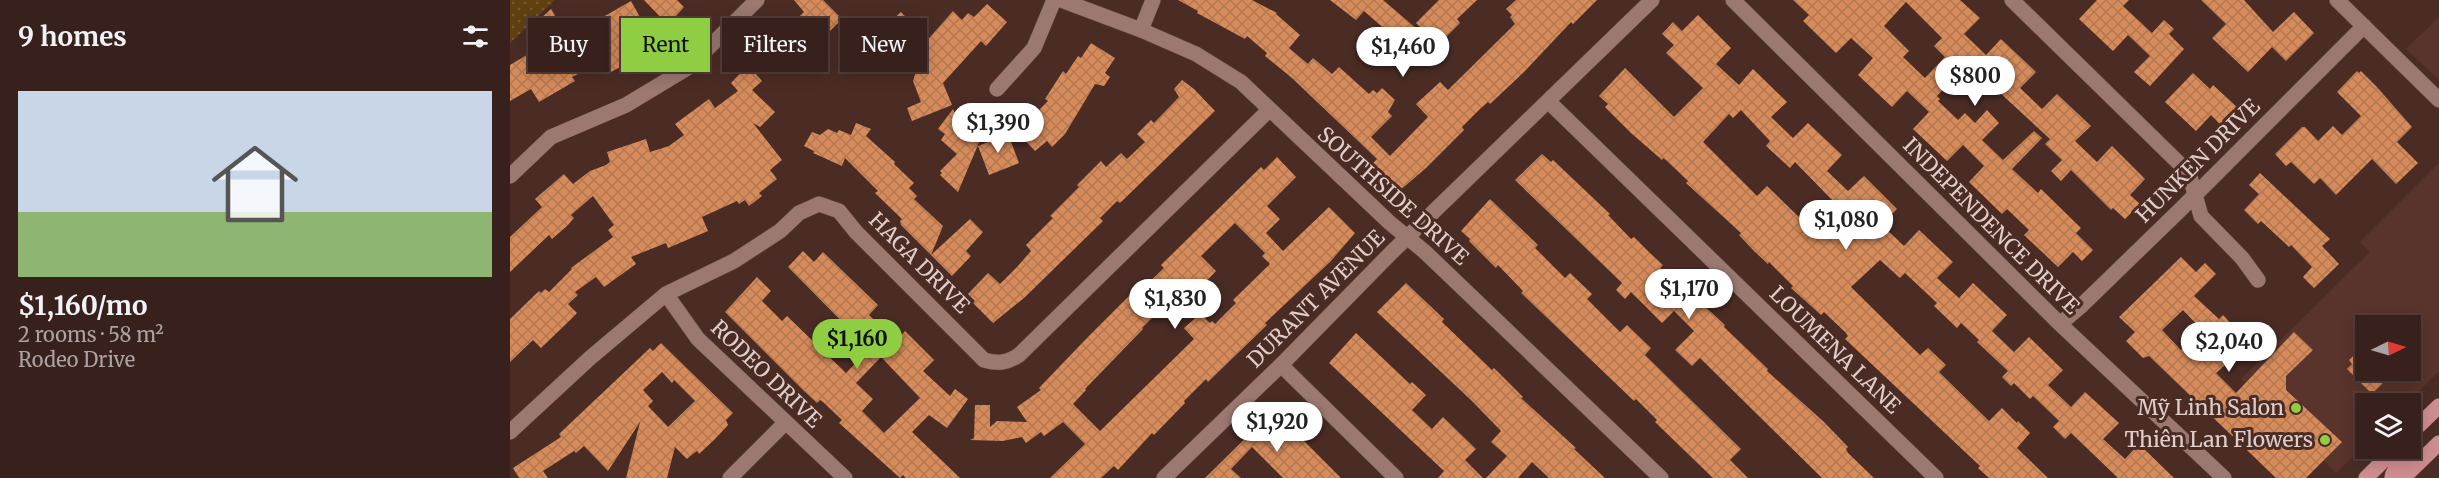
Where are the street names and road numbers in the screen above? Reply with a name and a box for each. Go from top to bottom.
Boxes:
street label: HUNKEN DRIVE [2130,92,2266,228]
street label: SOUTHSIDE DRIVE [1312,121,1475,271]
street label: INDEPENDENCE DRIVE [1897,132,2086,320]
street label: HAGA DRIVE [863,206,976,319]
street label: DURANT AVENUE [1241,224,1391,373]
street label: LOUMENA LANE [1764,280,1907,420]
street label: RODEO DRIVE [705,314,828,434]

